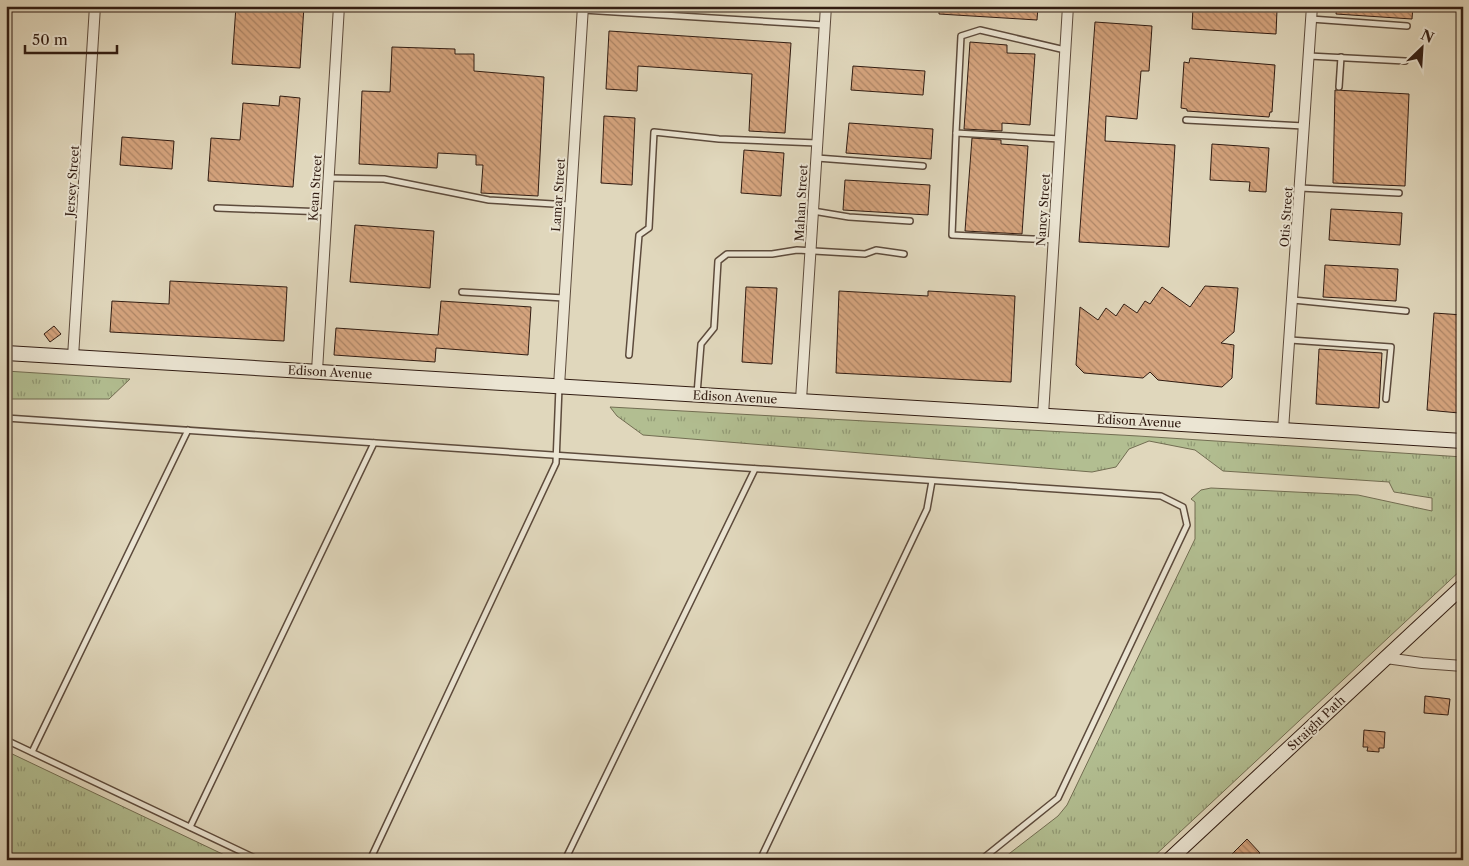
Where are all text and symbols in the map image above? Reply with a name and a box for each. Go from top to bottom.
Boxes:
scale bar [25,22,118,54]
north arrow [1396,22,1446,72]
text: N [1418,25,1437,47]
text: 50 m [32,30,68,49]
street label: Jersey Street [62,144,82,219]
street label: Kean Street [305,153,325,222]
street label: Lamar Street [548,157,568,232]
street label: Mahan Street [791,163,811,242]
street label: Nancy Street [1033,172,1053,247]
street label: Otis Street [1276,186,1296,248]
street label: Edison Avenue [287,362,373,382]
street label: Edison Avenue [692,387,778,407]
street label: Edison Avenue [1096,411,1182,431]
street label: Straight Path [1284,692,1348,754]

